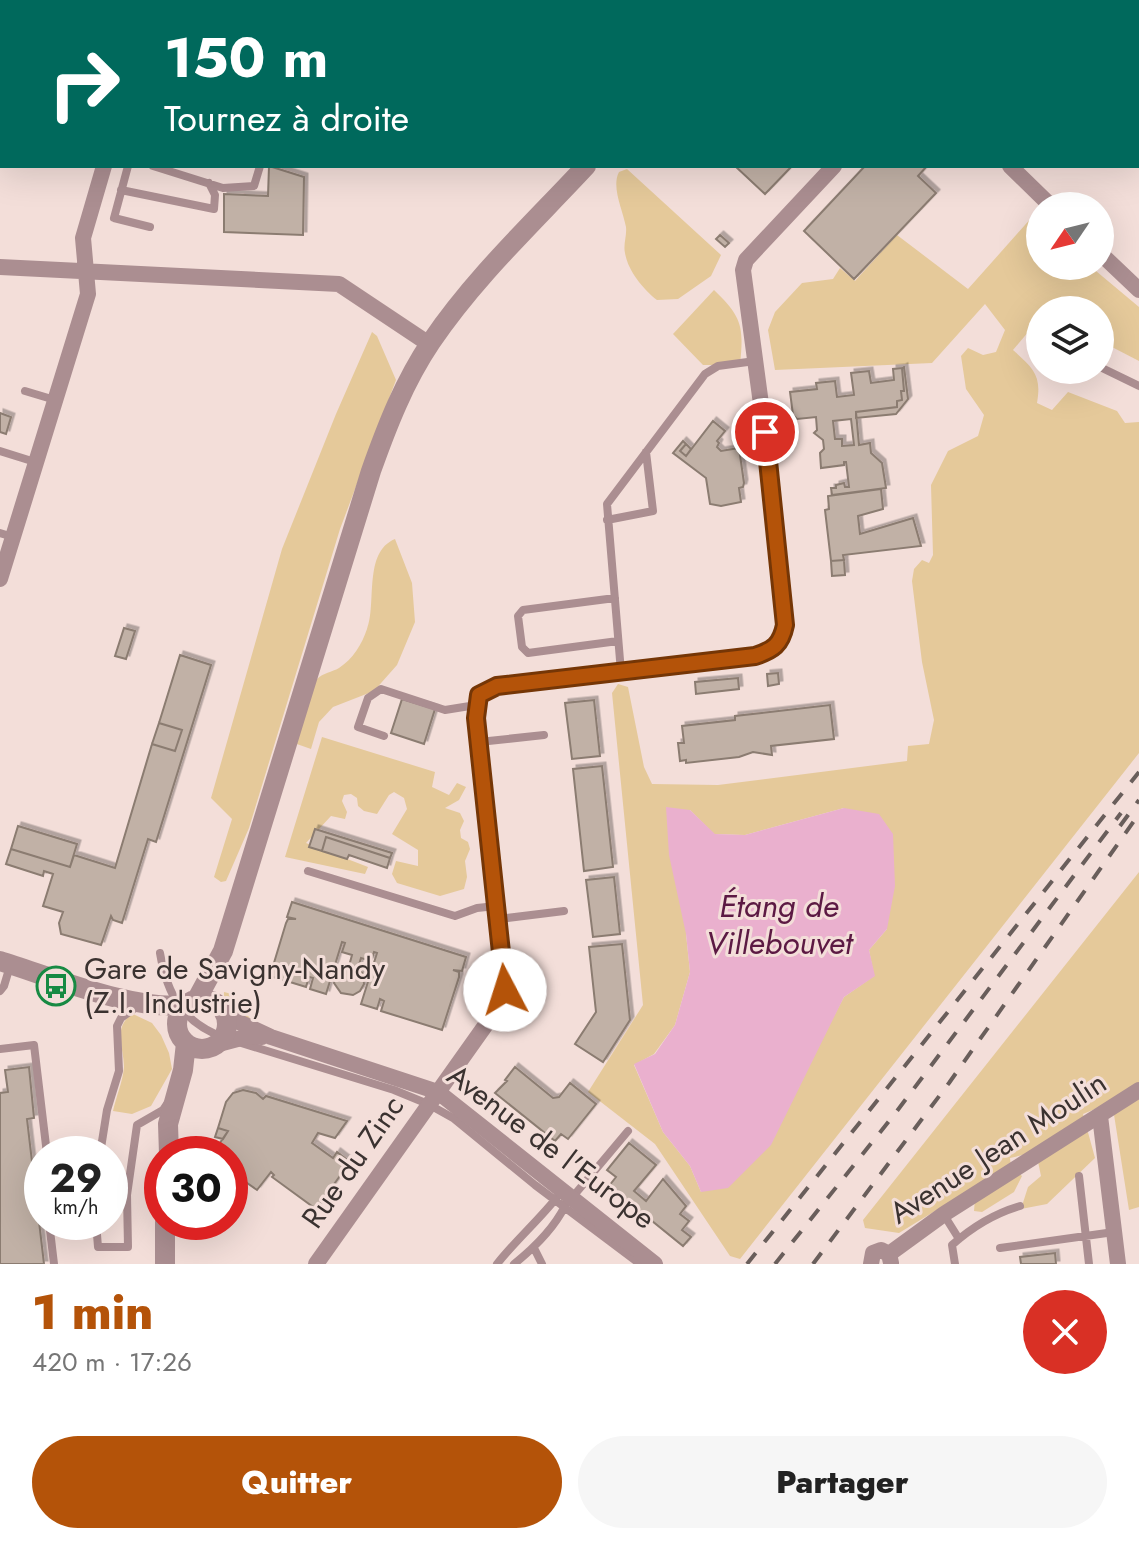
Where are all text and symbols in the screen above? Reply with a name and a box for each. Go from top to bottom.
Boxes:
text: 150 m [164,17,328,98]
icon: right [32,32,136,136]
text: Tournez à droite [164,92,409,144]
north arrow [1026,192,1114,280]
map controls [1026,192,1114,384]
button: layers [1026,296,1114,384]
pin [731,398,799,466]
icon: arrive [743,410,787,454]
water label: Étang de Villebouvet [706,883,855,966]
place label: Gare de Savigny-Nandy (Z.I. Industrie) [84,947,386,1024]
position arrow [463,948,547,1032]
bus stop icon: Gare de Savigny-Nandy (Z.I. Industrie) [35,965,77,1007]
street label: Avenue de l'Europe [438,1054,664,1239]
street label: Avenue Jean Moulin [881,1061,1115,1234]
street label: Rue du Zinc [291,1087,414,1237]
speed limit sign: 30 [144,1136,248,1240]
text: 29 [50,1149,103,1207]
text: km/h [53,1193,99,1222]
text: 1 min [32,1278,153,1347]
button: close [1023,1290,1107,1374]
text: 420 m · 17:26 [32,1343,192,1381]
button: Quitter [32,1436,562,1528]
button: Partager [578,1436,1107,1528]

